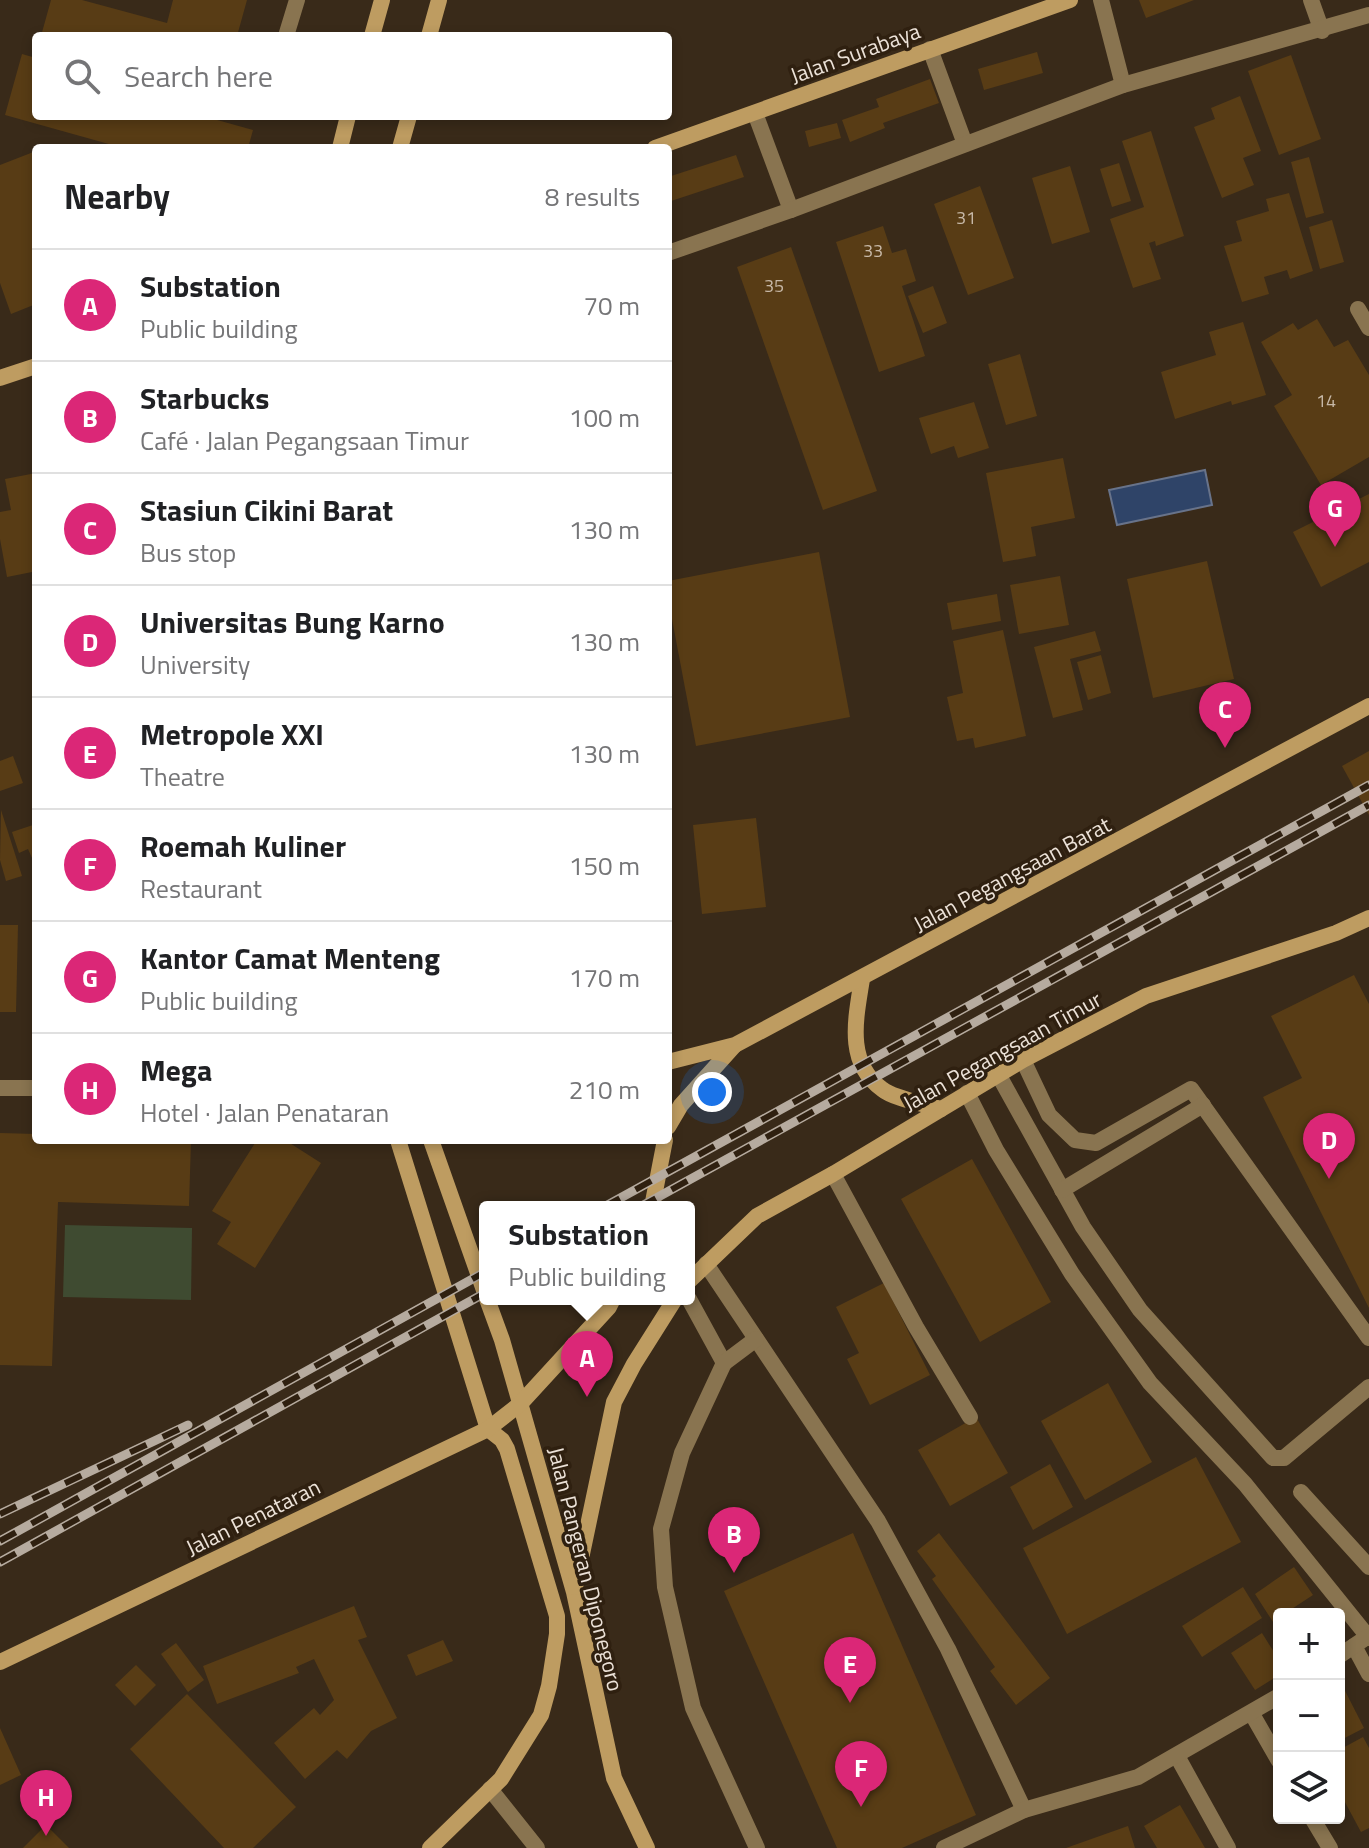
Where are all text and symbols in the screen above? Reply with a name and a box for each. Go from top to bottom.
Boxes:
street label: Jalan Surabaya [785,14,925,92]
search box [32,32,672,120]
text: Search here [124,53,273,99]
icon: search [60,54,104,98]
text: Nearby [64,170,170,222]
text: 8 results [545,177,640,216]
house number: 31 [956,204,976,231]
house number: 33 [863,237,883,264]
text: Substation [140,263,281,309]
house number: 35 [764,272,784,299]
text: A [82,286,98,325]
text: 70 m [583,286,640,325]
text: Public building [140,309,298,348]
text: Starbucks [140,375,269,421]
house number: 14 [1316,387,1336,414]
text: B [82,398,98,437]
text: 100 m [569,398,640,437]
text: Café · Jalan Pegangsaan Timur [140,421,469,460]
pin: G [1309,481,1361,547]
text: Stasiun Cikini Barat [140,487,393,533]
text: C [83,510,97,549]
text: 130 m [569,510,640,549]
text: Bus stop [140,533,236,572]
text: Universitas Bung Karno [140,599,445,645]
text: D [82,622,98,661]
text: 130 m [569,622,640,661]
text: University [140,645,250,684]
pin: C [1199,682,1251,748]
text: Metropole XXI [140,711,324,757]
text: E [83,734,97,773]
text: 130 m [569,734,640,773]
text: Theatre [140,757,225,796]
street label: Jalan Pegangsaan Barat [907,807,1117,941]
text: Roemah Kuliner [140,823,346,869]
text: F [83,846,97,885]
text: 150 m [569,846,640,885]
text: Restaurant [140,869,262,908]
text: Kantor Camat Menteng [140,935,440,981]
text: G [82,958,98,997]
text: 170 m [569,958,640,997]
text: Public building [140,981,298,1020]
street label: Jalan Pegangsaan Timur [896,982,1108,1120]
text: Mega [140,1047,212,1093]
text: H [81,1070,99,1109]
text: 210 m [569,1070,640,1109]
your location [692,1072,732,1112]
text: Hotel · Jalan Penataran [140,1093,389,1132]
pin: D [1303,1113,1355,1179]
popup [479,1201,695,1305]
text: Substation [508,1211,649,1257]
text: Public building [508,1257,666,1296]
pin: A [561,1331,613,1397]
street label: Jalan Pangeran Diponegoro [539,1443,633,1695]
street label: Jalan Penataran [180,1470,326,1564]
pin: B [708,1507,760,1573]
map controls [1273,1608,1345,1824]
button: + [1273,1608,1345,1680]
pin: E [824,1637,876,1703]
button: − [1273,1680,1345,1752]
pin: F [835,1741,887,1807]
button: layers [1273,1752,1345,1824]
pin: H [20,1770,72,1836]

